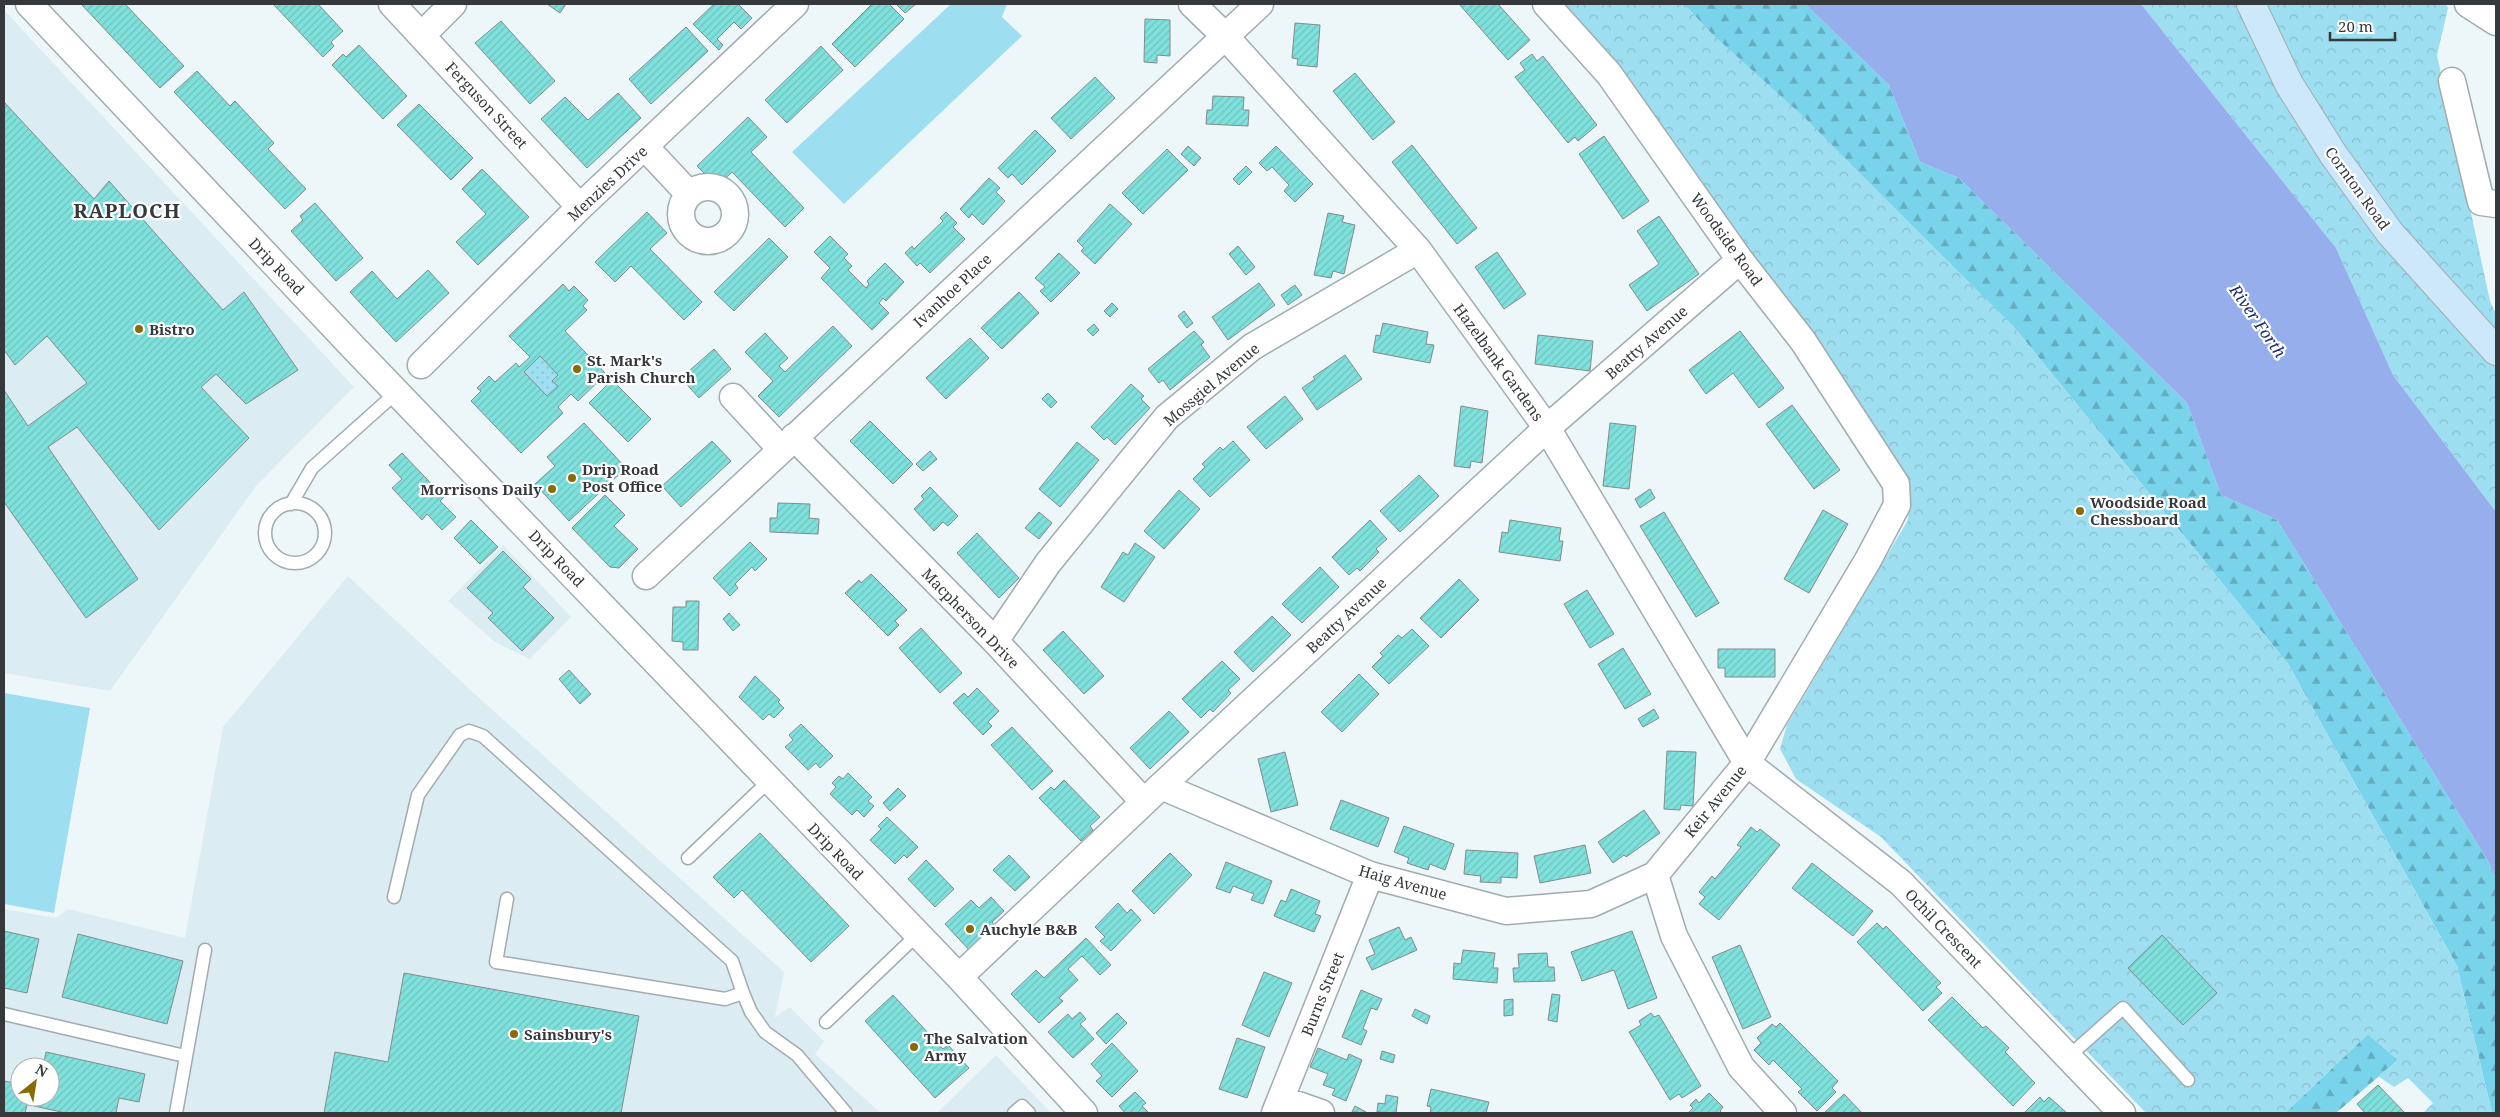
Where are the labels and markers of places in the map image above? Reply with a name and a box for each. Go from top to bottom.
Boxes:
place label: Bistro [149,319,195,339]
marker: Bistro [133,323,145,335]
place label: St. Mark's Parish Church [587,350,696,387]
marker: St. Mark's Parish Church [571,363,583,375]
place label: Drip Road Post Office [582,459,662,496]
marker: Drip Road Post Office [566,472,578,484]
place label: Morrisons Daily [420,479,542,499]
marker: Morrisons Daily [546,483,558,495]
place label: Woodside Road Chessboard [2090,492,2207,529]
marker: Woodside Road Chessboard [2074,505,2086,517]
place label: Auchyle B&B [980,919,1077,939]
marker: Auchyle B&B [964,923,976,935]
place label: Sainsbury's [524,1024,612,1044]
marker: Sainsbury's [508,1028,520,1040]
place label: The Salvation Army [924,1028,1028,1065]
marker: The Salvation Army [908,1041,920,1053]

